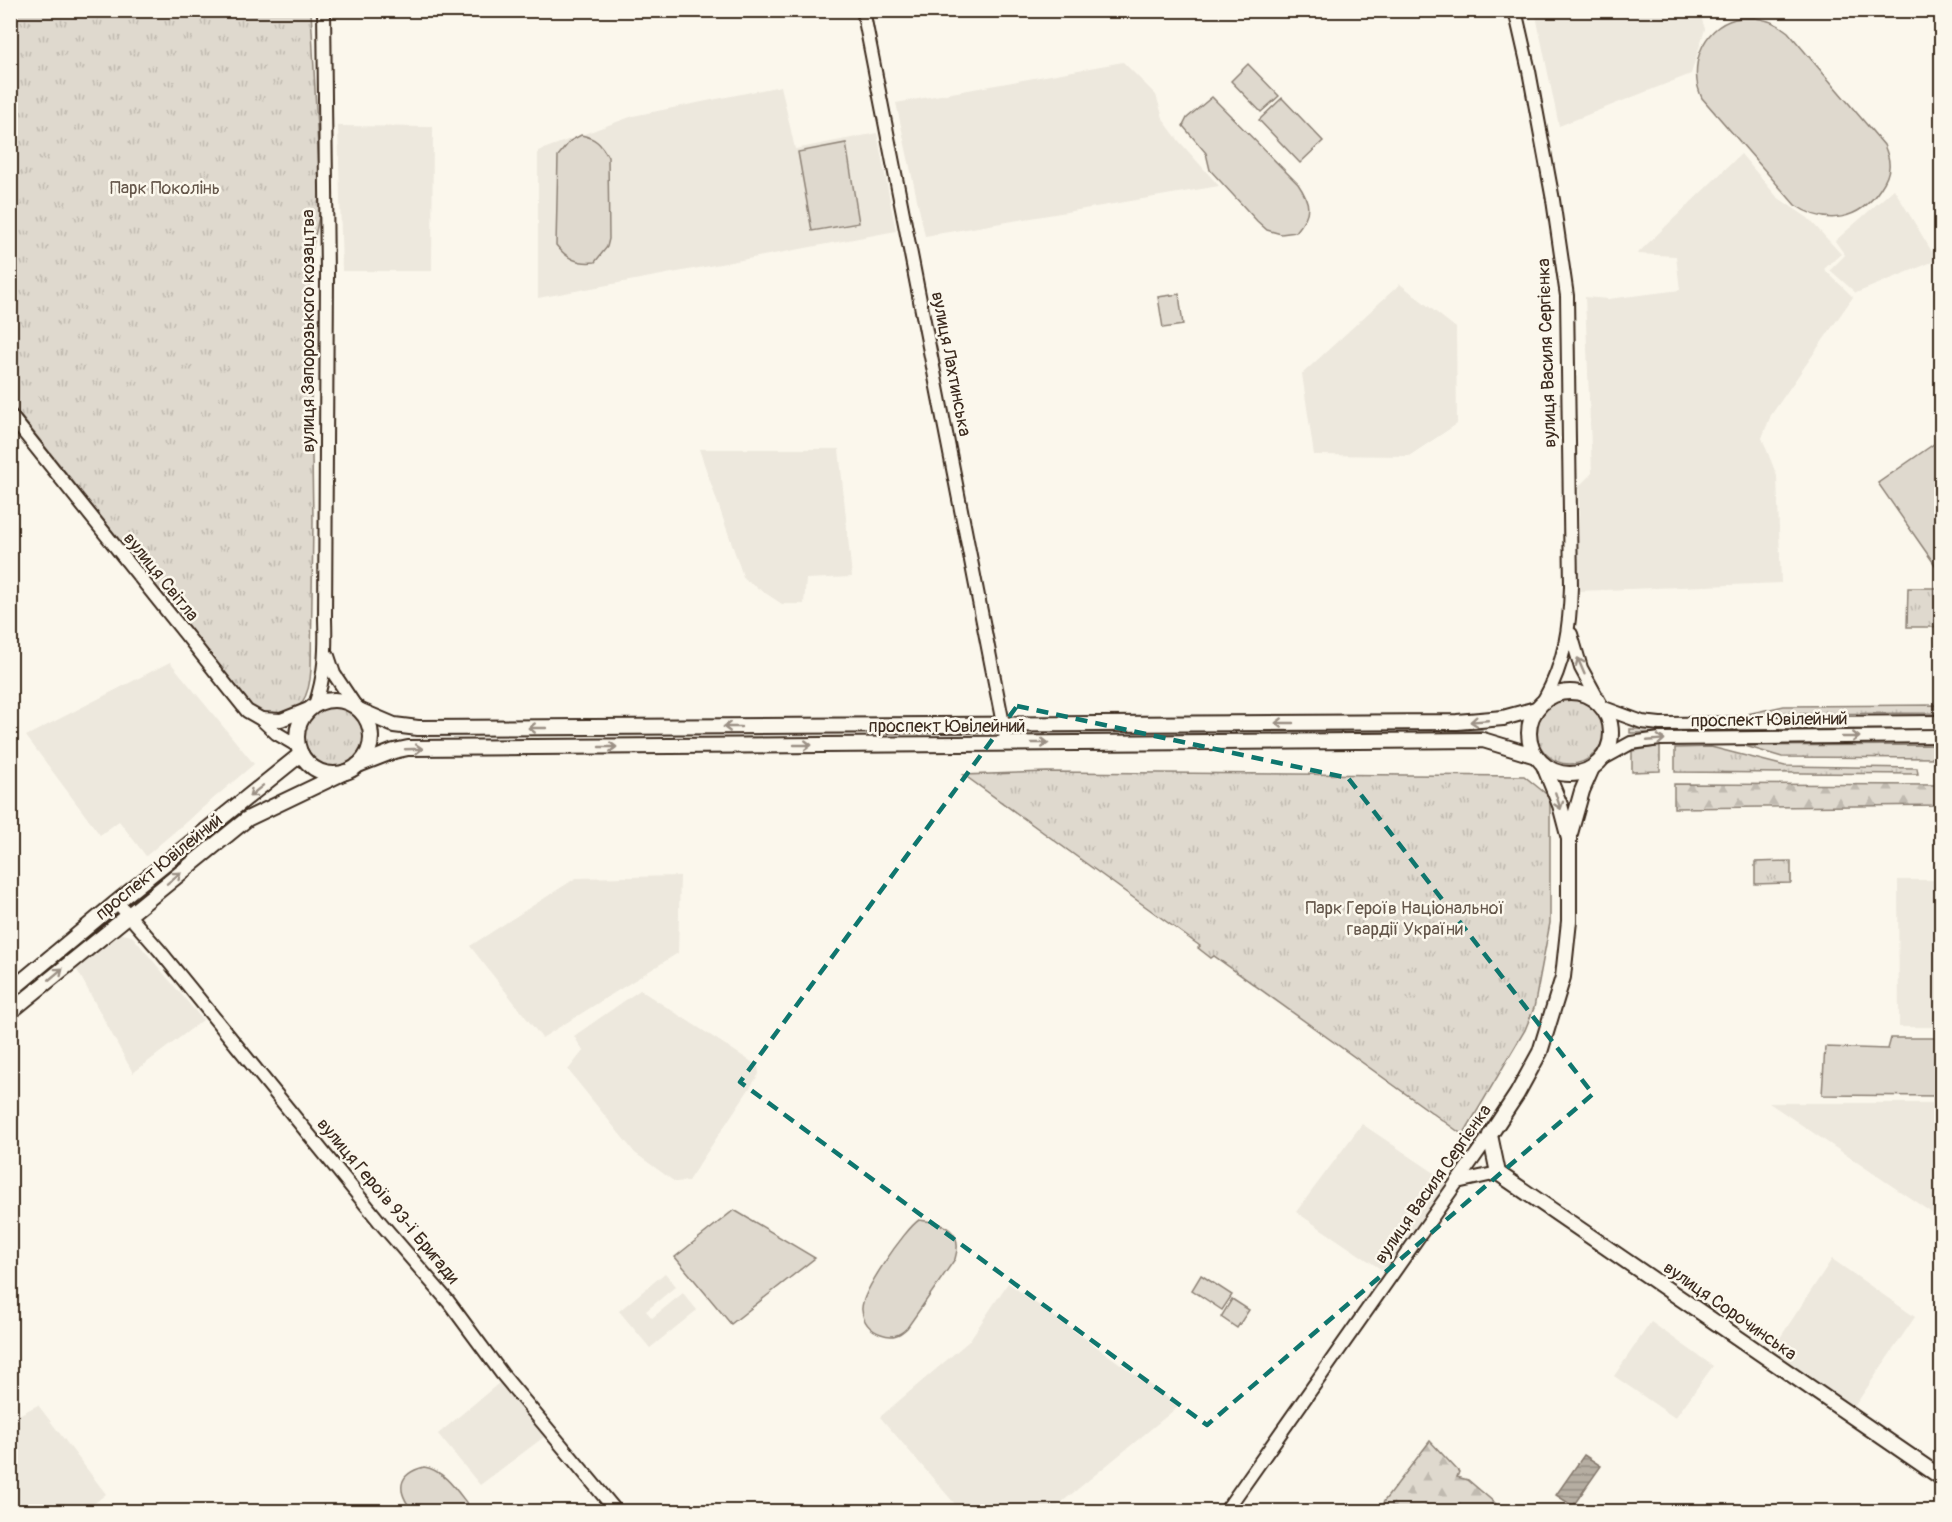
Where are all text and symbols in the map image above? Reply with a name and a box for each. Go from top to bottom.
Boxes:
park label: Парк Поколінь [110,177,220,200]
street label: вулиця Запорозького козацтва [297,210,320,452]
street label: вулиця Василя Сергієнка [1532,258,1562,448]
street label: вулиця Лахтинська [926,290,976,438]
street label: вулиця Світла [118,528,204,626]
one-way arrow [1575,658,1586,676]
street label: проспект Ювілейний [1690,707,1848,733]
street label: проспект Ювілейний [869,715,1025,738]
one-way arrow [1469,716,1489,727]
one-way arrow [1274,717,1294,729]
one-way arrow [722,721,742,733]
one-way arrow [527,722,547,734]
one-way arrow [1840,731,1860,743]
one-way arrow [1646,734,1665,745]
one-way arrow [1030,737,1050,749]
one-way arrow [793,739,813,751]
one-way arrow [598,741,618,753]
one-way arrow [403,743,423,754]
one-way arrow [248,784,264,797]
one-way arrow [1554,791,1565,810]
street label: проспект Ювілейний [91,809,227,925]
one-way arrow [166,871,182,884]
park label: Парк Героїв Національної гвардії України [1305,897,1505,941]
one-way arrow [48,968,64,981]
street label: вулиця Василя Сергієнка [1369,1100,1497,1268]
street label: вулиця Героїв 93-ї Бригади [312,1113,464,1289]
street label: вулиця Сорочинська [1659,1256,1801,1366]

